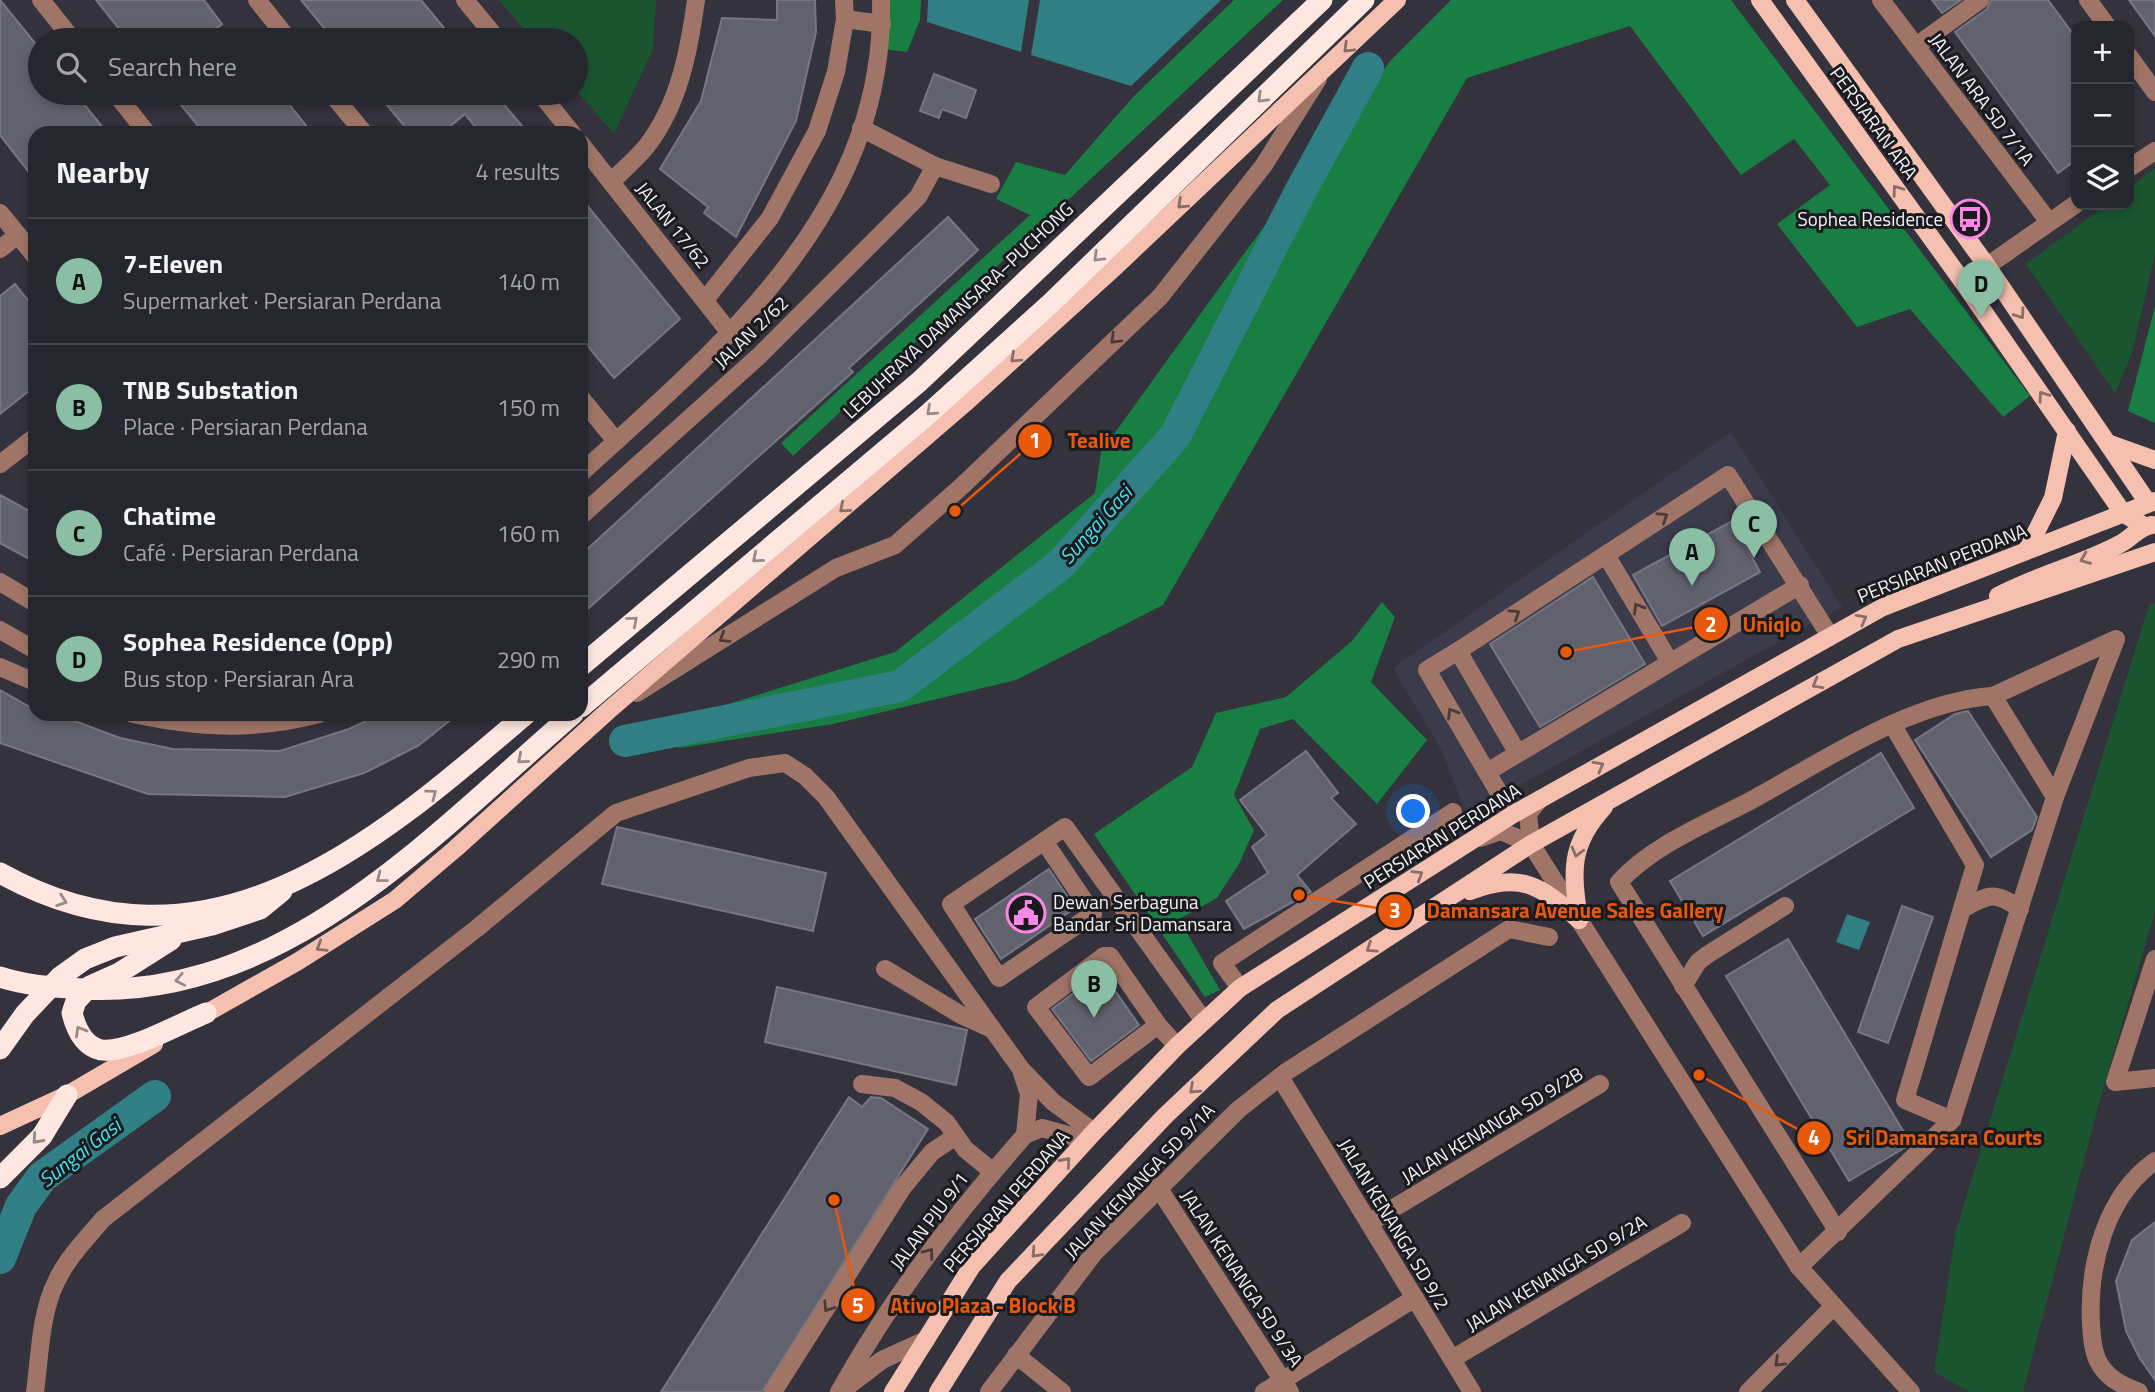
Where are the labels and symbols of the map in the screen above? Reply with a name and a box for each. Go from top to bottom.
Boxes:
street label: JALAN ARA SD 7/1A [1923,26,2042,171]
one-way arrow [1343,39,1356,52]
street label: PERSIARAN ARA [1823,60,1925,185]
one-way arrow [1257,90,1270,103]
street label: JALAN 17/62 [629,175,718,274]
one-way arrow [1893,185,1905,198]
street label: LEBUHRAYA DAMANSARA–PUCHONG [836,195,1080,425]
one-way arrow [1177,195,1190,208]
bus stop icon: Sophea Residence [1949,198,1991,240]
place label: Sophea Residence [1797,204,1943,233]
one-way arrow [1094,248,1107,261]
pin: D [1958,260,2004,318]
street label: JALAN 2/62 [707,289,795,375]
one-way arrow [2012,306,2024,319]
one-way arrow [1110,331,1123,344]
one-way arrow [1010,350,1023,362]
one-way arrow [2039,391,2051,404]
one-way arrow [926,403,939,415]
callout: Tealive [1018,420,1144,462]
text: 1 [1029,424,1041,456]
text: Tealive [1067,424,1131,456]
water label: Sungai Gasi [1051,476,1141,571]
one-way arrow [839,500,852,512]
pin: C [1731,500,1777,558]
one-way arrow [1655,512,1668,525]
street label: PERSIARAN PERDANA [1853,515,2031,610]
pin: A [1669,528,1715,586]
one-way arrow [753,550,766,562]
one-way arrow [2079,550,2091,564]
one-way arrow [1633,603,1646,616]
callout: Uniqlo [1694,603,1816,645]
text: 2 [1705,608,1717,640]
text: Uniqlo [1743,608,1801,640]
one-way arrow [1507,610,1520,622]
one-way arrow [1855,614,1867,627]
one-way arrow [625,617,638,630]
one-way arrow [719,630,732,643]
one-way arrow [1812,676,1824,689]
one-way arrow [1447,707,1460,720]
one-way arrow [517,751,530,763]
one-way arrow [1592,761,1605,774]
street label: PERSIARAN PERDANA [1357,775,1526,896]
one-way arrow [425,790,437,803]
your location [1396,794,1430,828]
one-way arrow [1571,846,1585,858]
one-way arrow [376,869,388,882]
one-way arrow [1411,870,1424,883]
place label: Dewan Serbaguna Bandar Sri Damansara [1053,887,1232,938]
callout: Damansara Avenue Sales Gallery [1377,890,1737,932]
public building icon: Dewan Serbaguna Bandar Sri Damansara [1005,892,1047,934]
one-way arrow [56,893,68,907]
text: 3 [1389,894,1401,926]
text: Damansara Avenue Sales Gallery [1427,894,1724,926]
one-way arrow [316,938,329,951]
one-way arrow [1366,940,1379,952]
pin: B [1071,960,1117,1018]
one-way arrow [174,972,186,987]
one-way arrow [75,1025,88,1038]
street label: JALAN KENANGA SD 9/2B [1395,1059,1588,1190]
one-way arrow [1189,1081,1202,1093]
street label: JALAN KENANGA SD 9/1A [1056,1096,1221,1265]
water label: Sungai Gasi [32,1108,129,1195]
callout: Sri Damansara Courts [1797,1117,2056,1159]
text: 4 [1808,1121,1820,1153]
text: Sri Damansara Courts [1846,1121,2042,1153]
street label: PERSIARAN PERDANA [935,1123,1076,1278]
one-way arrow [33,1131,45,1144]
street label: JALAN KENANGA SD 9/2 [1332,1132,1457,1315]
one-way arrow [1058,1158,1070,1171]
street label: JALAN PJU 9/1 [882,1166,975,1276]
street label: JALAN KENANGA SD 9/3A [1174,1183,1311,1372]
street label: JALAN KENANGA SD 9/2A [1460,1207,1652,1338]
one-way arrow [1031,1245,1044,1258]
one-way arrow [921,1248,934,1260]
callout: Ativo Plaza - Block B [841,1284,1090,1326]
text: 5 [852,1289,864,1321]
text: Ativo Plaza - Block B [890,1289,1076,1321]
one-way arrow [823,1299,836,1312]
one-way arrow [1774,1353,1787,1366]

